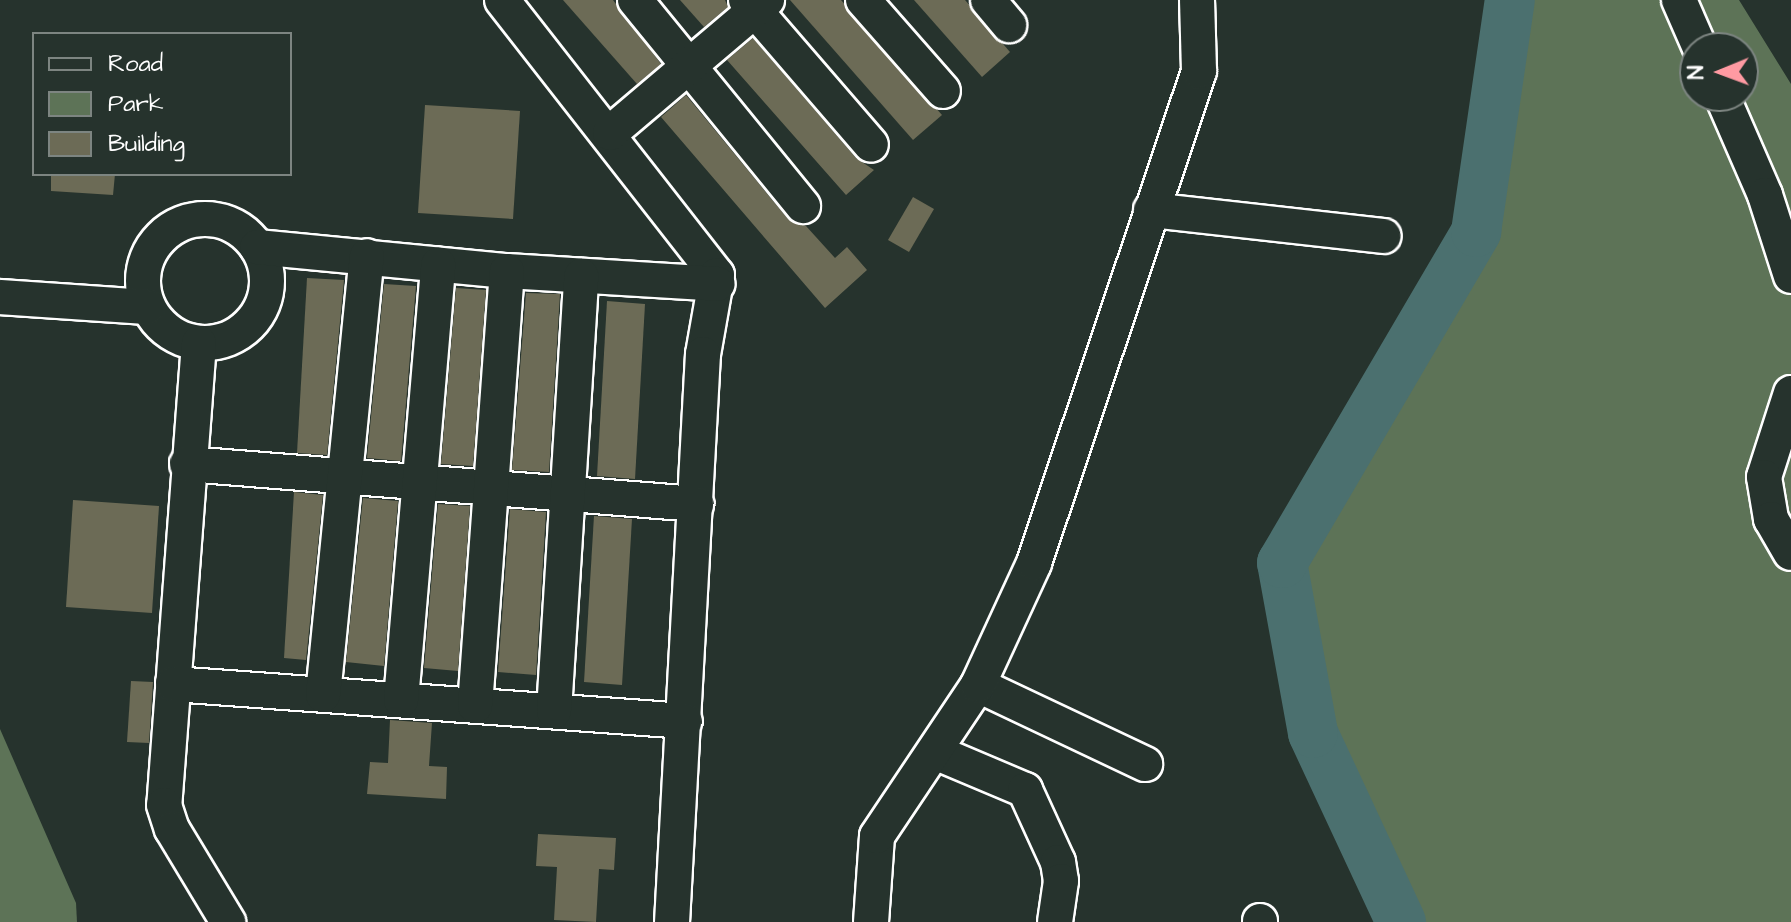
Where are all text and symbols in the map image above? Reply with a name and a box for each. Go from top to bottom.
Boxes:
legend [32,32,292,176]
north arrow [1679,32,1759,112]
text: Road [108,47,163,81]
text: N [1681,65,1712,80]
text: Park [108,87,164,121]
text: Building [108,127,185,161]

